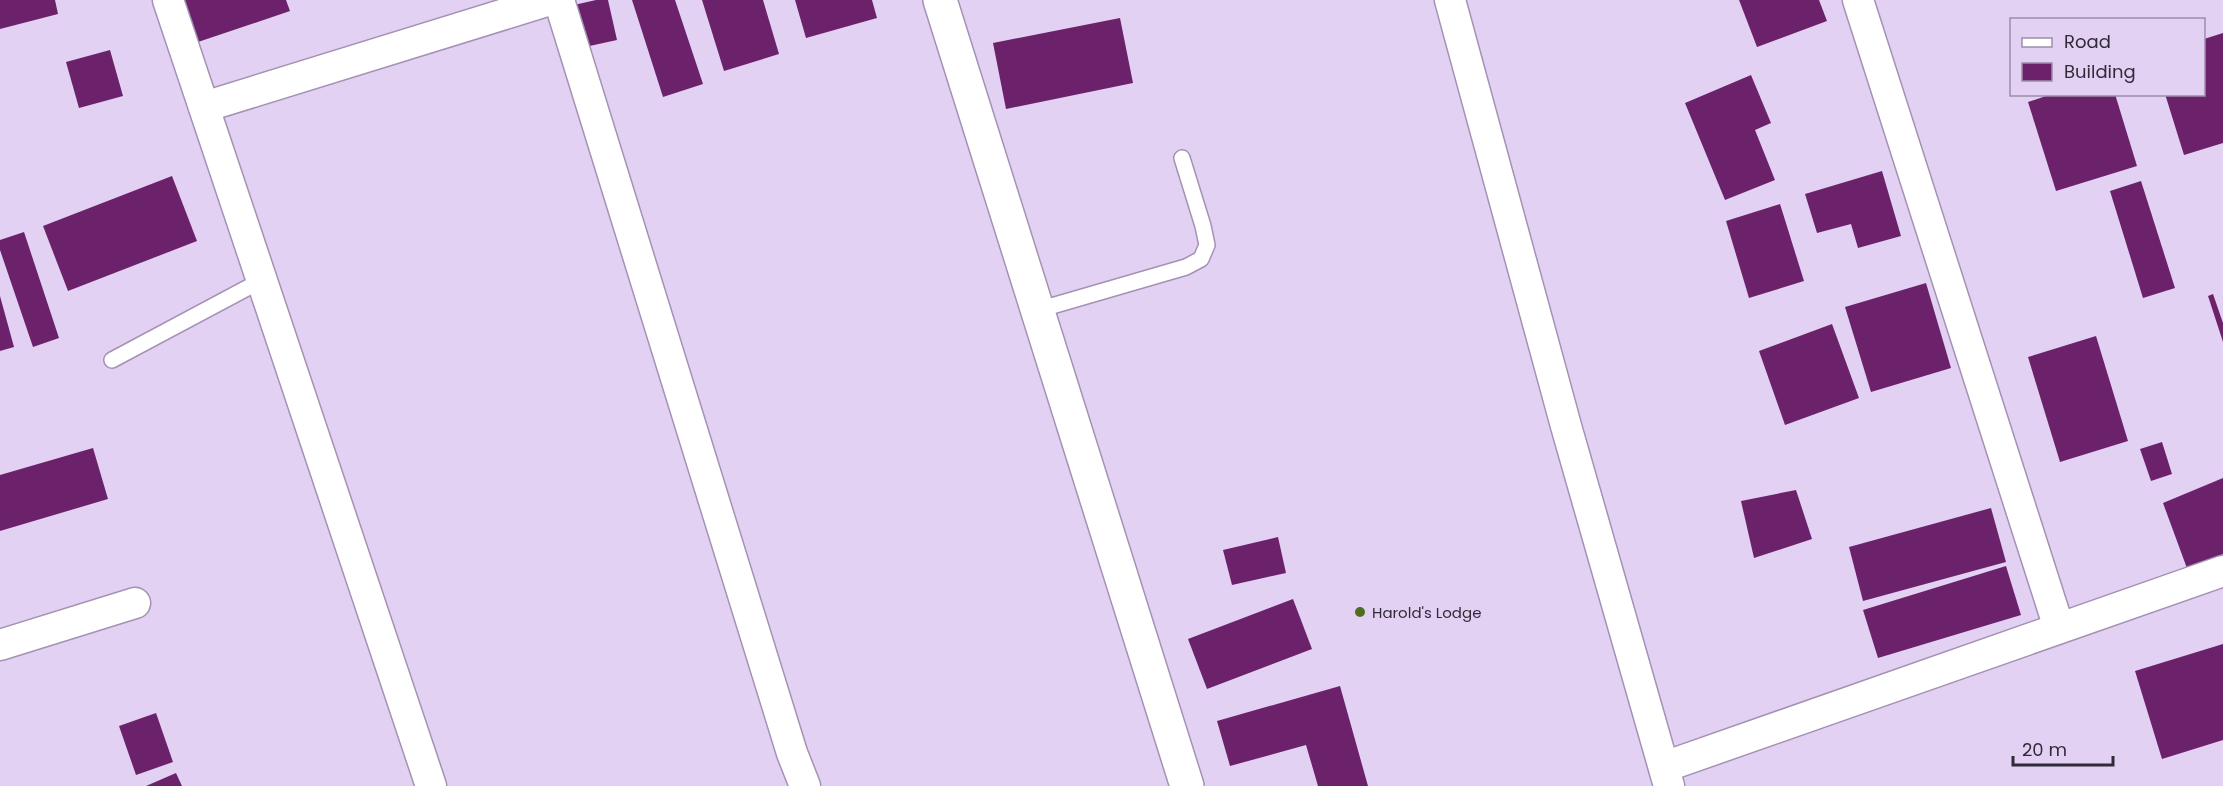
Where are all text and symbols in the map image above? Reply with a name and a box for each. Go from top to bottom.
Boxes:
legend [2010,18,2205,96]
text: Road [2064,29,2111,54]
text: Building [2064,59,2136,84]
place label: Harold's Lodge [1372,602,1481,623]
marker: Harold's Lodge [1353,605,1367,619]
scale bar [2013,729,2114,767]
text: 20 m [2022,737,2067,762]

